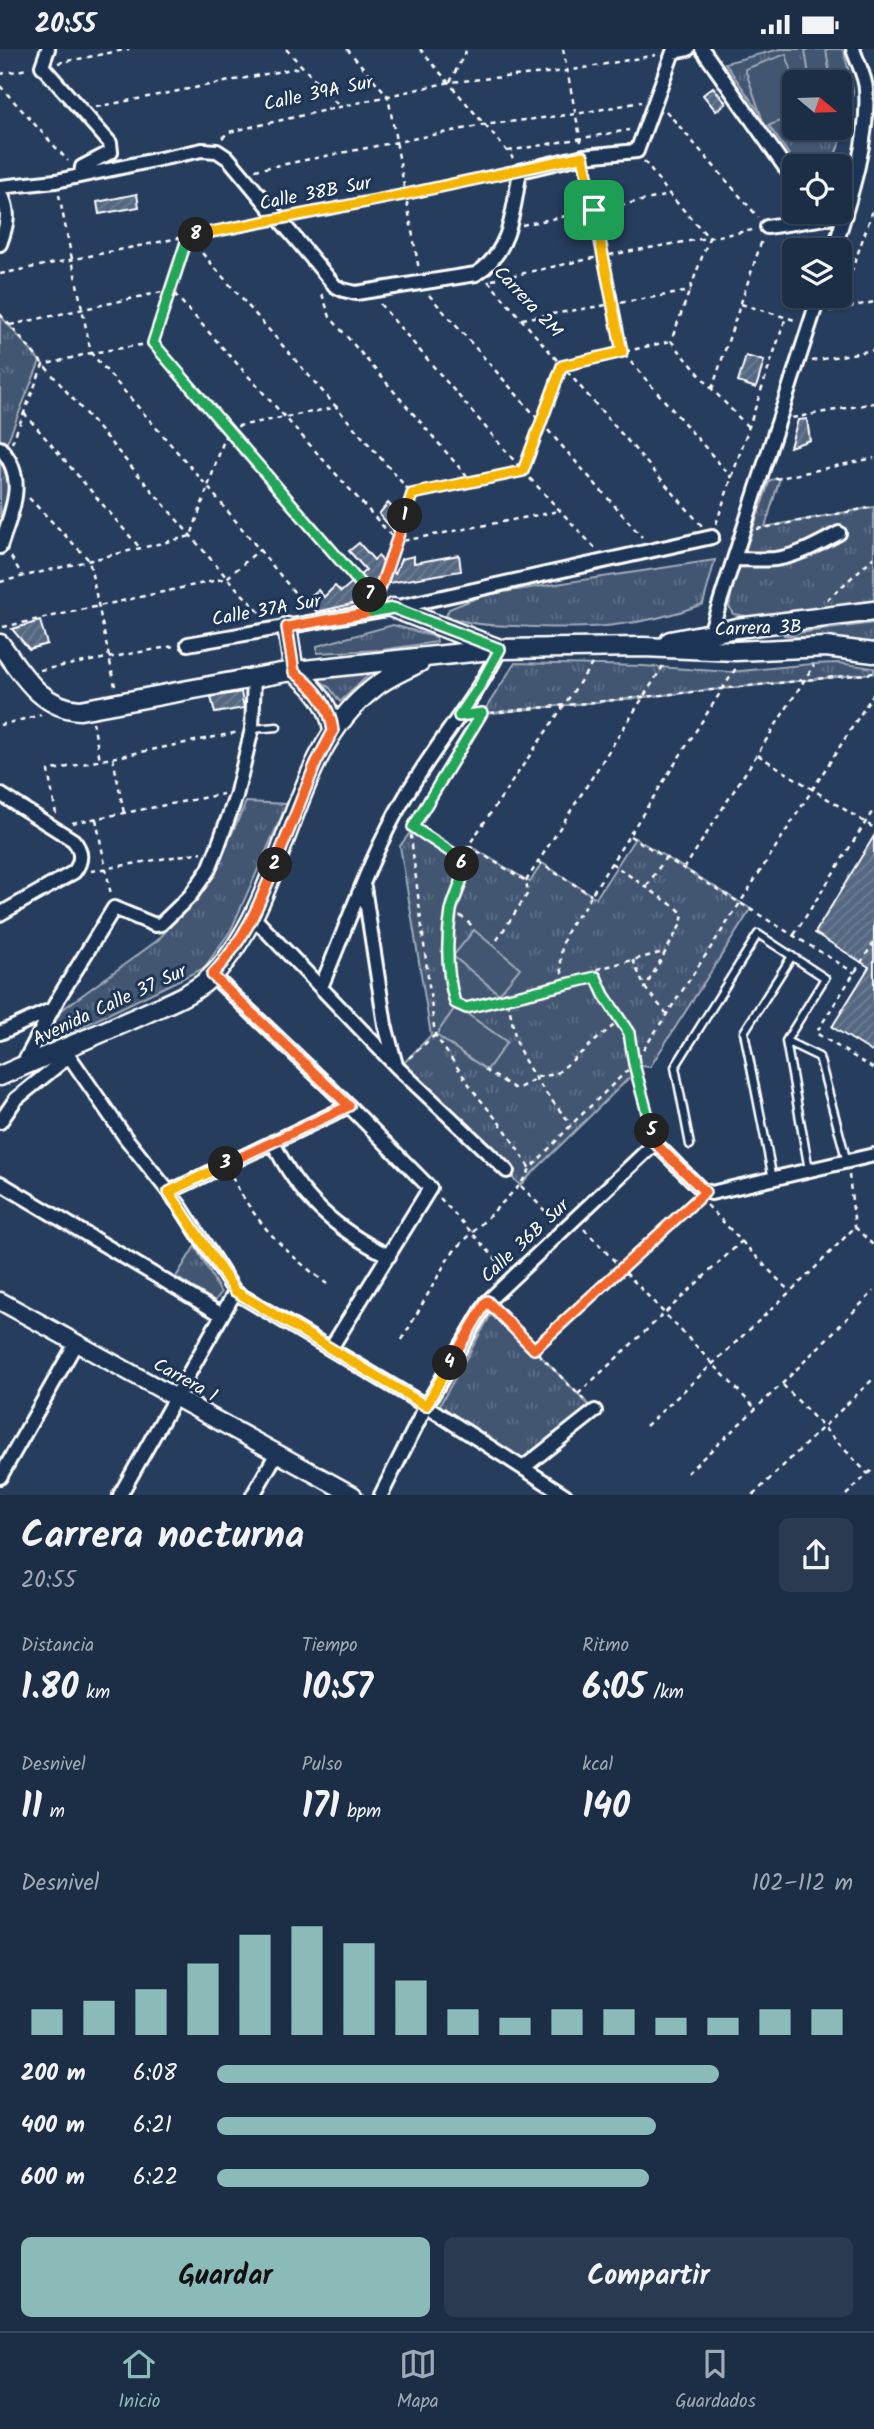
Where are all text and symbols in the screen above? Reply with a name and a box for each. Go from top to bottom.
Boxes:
text: 20:55 [35,4,96,46]
street label: Calle 39A Sur [261,67,377,120]
north arrow [782,70,852,140]
map controls [782,70,852,308]
button: locate [782,154,852,224]
street label: Calle 38B Sur [257,168,376,219]
pin [564,180,624,240]
icon: arrive [575,191,613,229]
pin: 8 [178,217,214,253]
text: 8 [190,219,201,249]
button: layers [782,238,852,308]
street label: Carrera 2M [486,259,569,346]
pin: 1 [388,498,422,533]
text: 1 [402,500,407,530]
pin: 7 [352,577,388,613]
text: 7 [365,579,374,609]
street label: Calle 37A Sur [210,586,325,635]
street label: Carrera 3B [714,612,802,646]
pin: 2 [258,847,292,883]
pin: 6 [444,847,480,881]
text: 6 [456,848,467,878]
text: 2 [269,849,280,879]
street label: Avenida Calle 37 Sur [28,956,194,1055]
pin: 5 [634,1113,670,1149]
text: 5 [647,1115,656,1145]
pin: 3 [208,1147,244,1181]
text: 3 [220,1148,231,1178]
street label: Calle 36B Sur [474,1191,578,1291]
pin: 4 [433,1345,468,1381]
text: 4 [444,1347,455,1377]
street label: Carrera 1 [147,1351,223,1411]
text: Carrera nocturna [21,1507,304,1567]
button: share [779,1518,853,1592]
text: 20:55 [21,1563,76,1599]
text: Distancia [21,1631,94,1661]
text: Tiempo [302,1631,358,1661]
text: Ritmo [582,1631,629,1661]
text: 1.80 [21,1661,78,1717]
text: 10:57 [302,1661,373,1717]
text: 6:05 [582,1661,646,1717]
text: km [78,1678,110,1708]
text: /km [646,1678,684,1708]
text: Desnivel [21,1750,86,1780]
text: Pulso [302,1750,342,1780]
text: kcal [582,1750,613,1780]
text: 11 [21,1780,42,1836]
text: 171 [302,1780,339,1836]
text: 140 [582,1780,630,1836]
text: m [42,1797,65,1827]
text: bpm [339,1797,381,1827]
text: Desnivel [21,1866,99,1902]
text: 102–112 m [752,1866,853,1902]
text: 200 m [21,2056,86,2092]
text: 6:08 [133,2056,177,2092]
text: 400 m [21,2108,85,2144]
text: 6:21 [133,2108,172,2144]
text: 600 m [21,2160,85,2196]
text: 6:22 [133,2160,178,2196]
button: Guardar [21,2237,430,2317]
button: Compartir [444,2237,853,2317]
tab: Inicio [118,2345,160,2417]
tab: Mapa [397,2345,439,2417]
tab: Guardados [675,2345,756,2417]

